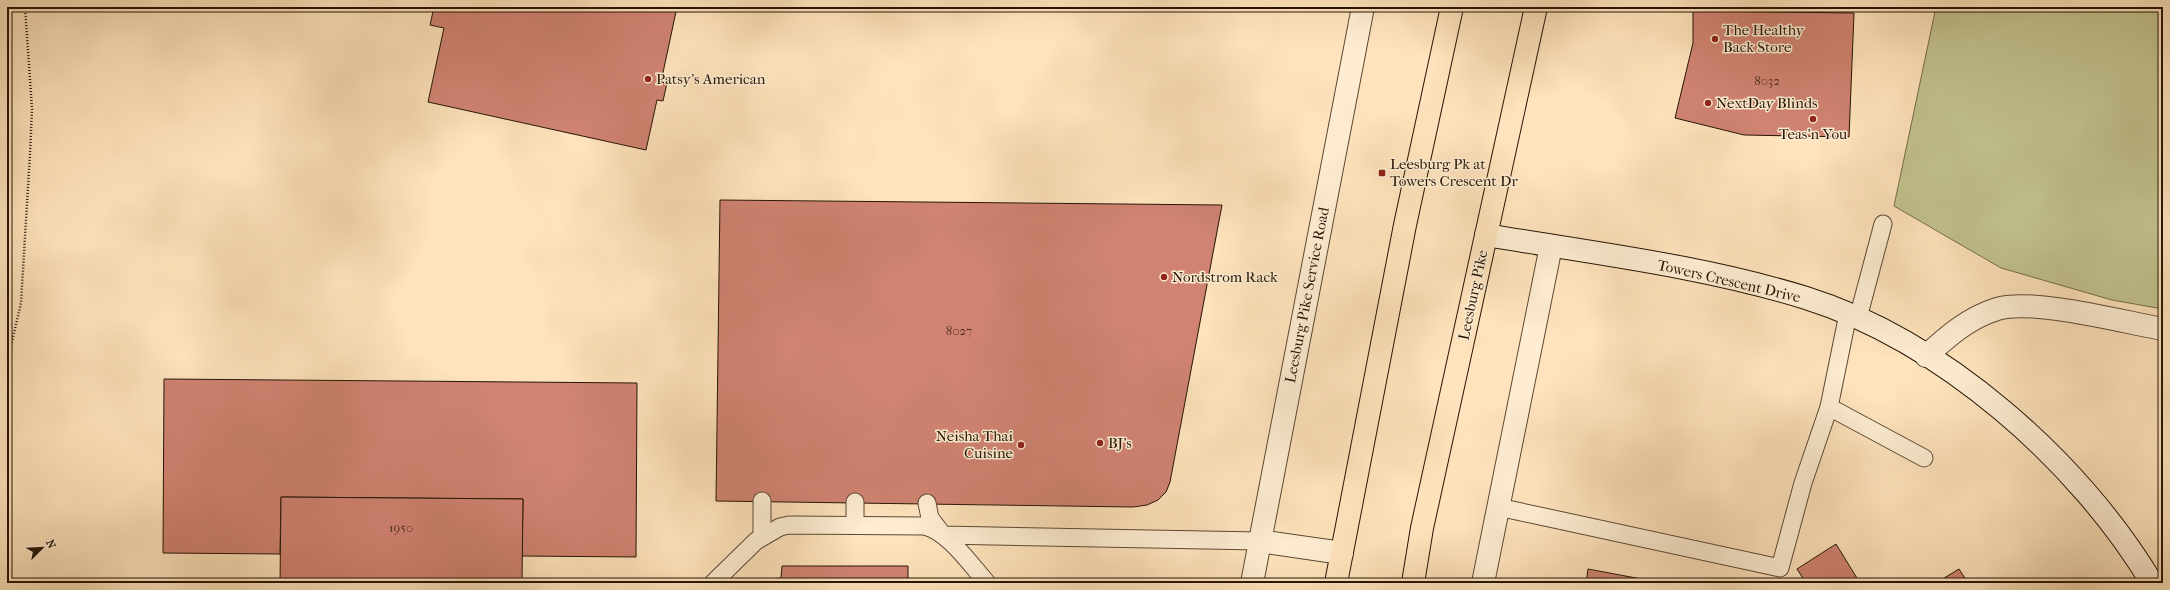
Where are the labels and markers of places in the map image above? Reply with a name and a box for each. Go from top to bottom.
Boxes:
place label: The Healthy Back Store [1723,21,1805,56]
marker: The Healthy Back Store [1710,34,1720,44]
place label: Patsy's American [656,70,766,88]
marker: Patsy's American [643,74,653,84]
place label: NextDay Blinds [1716,94,1818,112]
marker: NextDay Blinds [1703,98,1713,108]
marker: Teas'n You [1808,114,1818,124]
place label: Teas'n You [1779,125,1848,143]
place label: Leesburg Pk at Towers Crescent Dr [1390,155,1518,190]
marker: Leesburg Pk at Towers Crescent Dr [1377,168,1387,178]
place label: Nordstrom Rack [1172,268,1278,286]
marker: Nordstrom Rack [1159,272,1169,282]
place label: Neisha Thai Cuisine [936,427,1014,462]
place label: BJ's [1108,434,1132,452]
marker: BJ's [1095,438,1105,448]
marker: Neisha Thai Cuisine [1016,440,1026,450]

